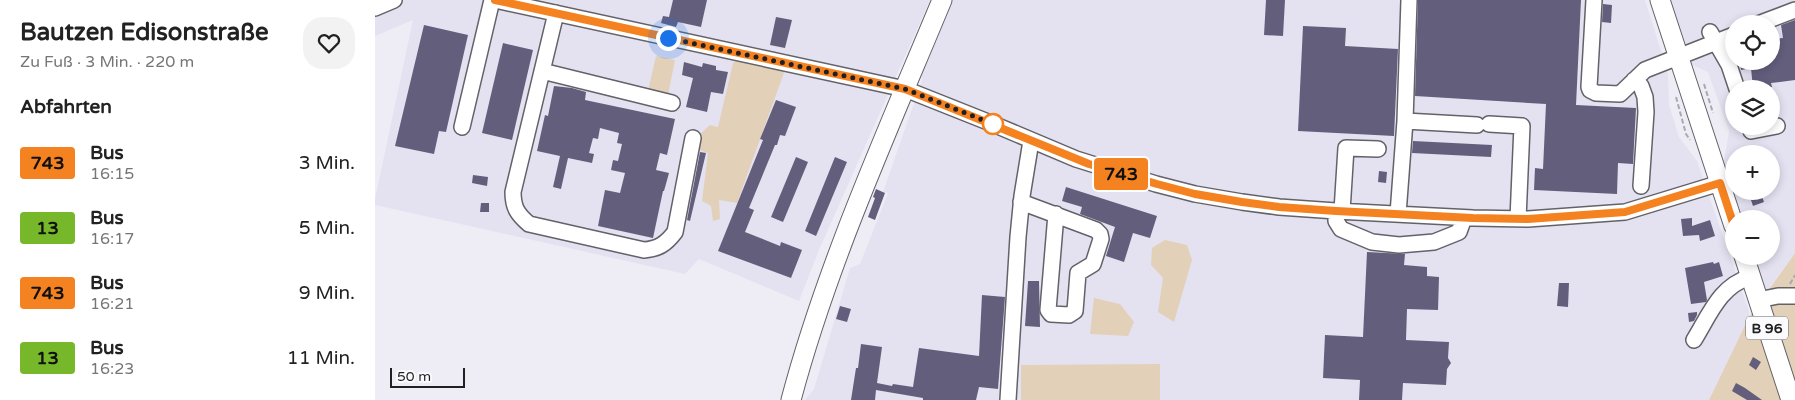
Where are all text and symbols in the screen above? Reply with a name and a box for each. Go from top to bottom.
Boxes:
map controls [1725,15,1780,265]
button: locate [1725,15,1780,70]
button: heart [303,17,355,69]
text: Bautzen Edisonstraße [20,18,268,47]
your location [656,26,681,51]
text: Zu Fuß · 3 Min. · 220 m [20,52,194,72]
button: layers [1725,80,1780,135]
text: Abfahrten [20,96,112,118]
unlabelled marker [982,113,1004,135]
text: Bus [90,142,124,164]
button: + [1725,145,1780,200]
text: 743 [31,152,64,174]
text: 3 Min. [299,152,355,174]
line badge: 743 [1092,158,1150,190]
text: 743 [1104,163,1138,185]
text: 16:15 [90,164,134,184]
text: Bus [90,207,124,229]
button: − [1725,210,1780,265]
text: 13 [36,217,59,239]
text: 5 Min. [299,217,355,239]
text: 16:17 [90,229,134,249]
text: Bus [90,272,124,294]
text: 743 [31,282,64,304]
text: 9 Min. [299,282,355,304]
text: 16:21 [90,294,134,314]
road number: B 96 [1746,316,1788,339]
text: Bus [90,337,124,359]
text: 13 [36,347,59,369]
text: 11 Min. [287,347,355,369]
text: 16:23 [90,359,134,379]
scale bar [390,365,465,388]
text: 50 m [397,368,431,385]

